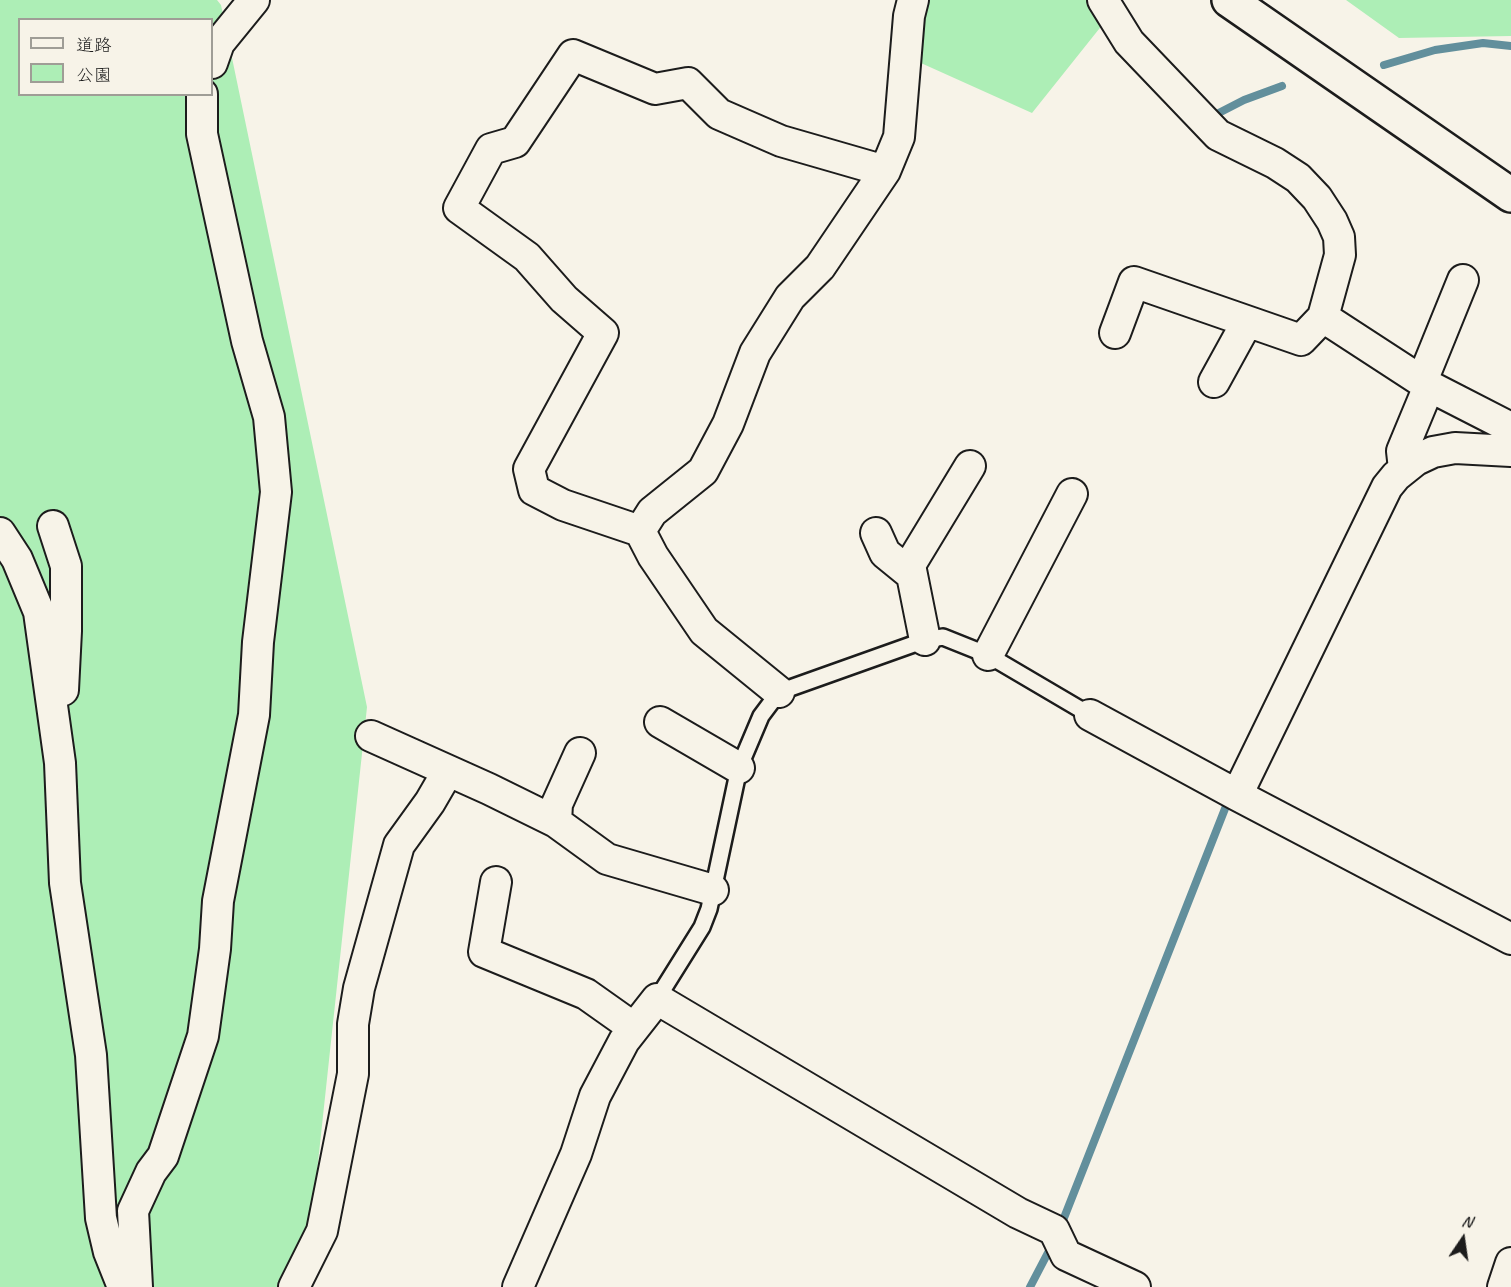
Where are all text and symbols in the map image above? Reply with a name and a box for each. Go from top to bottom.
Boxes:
legend [18,18,213,96]
text: 道路 [76,34,112,56]
text: 公園 [76,64,112,86]
north arrow [1433,1209,1493,1269]
text: N [1460,1211,1474,1232]

